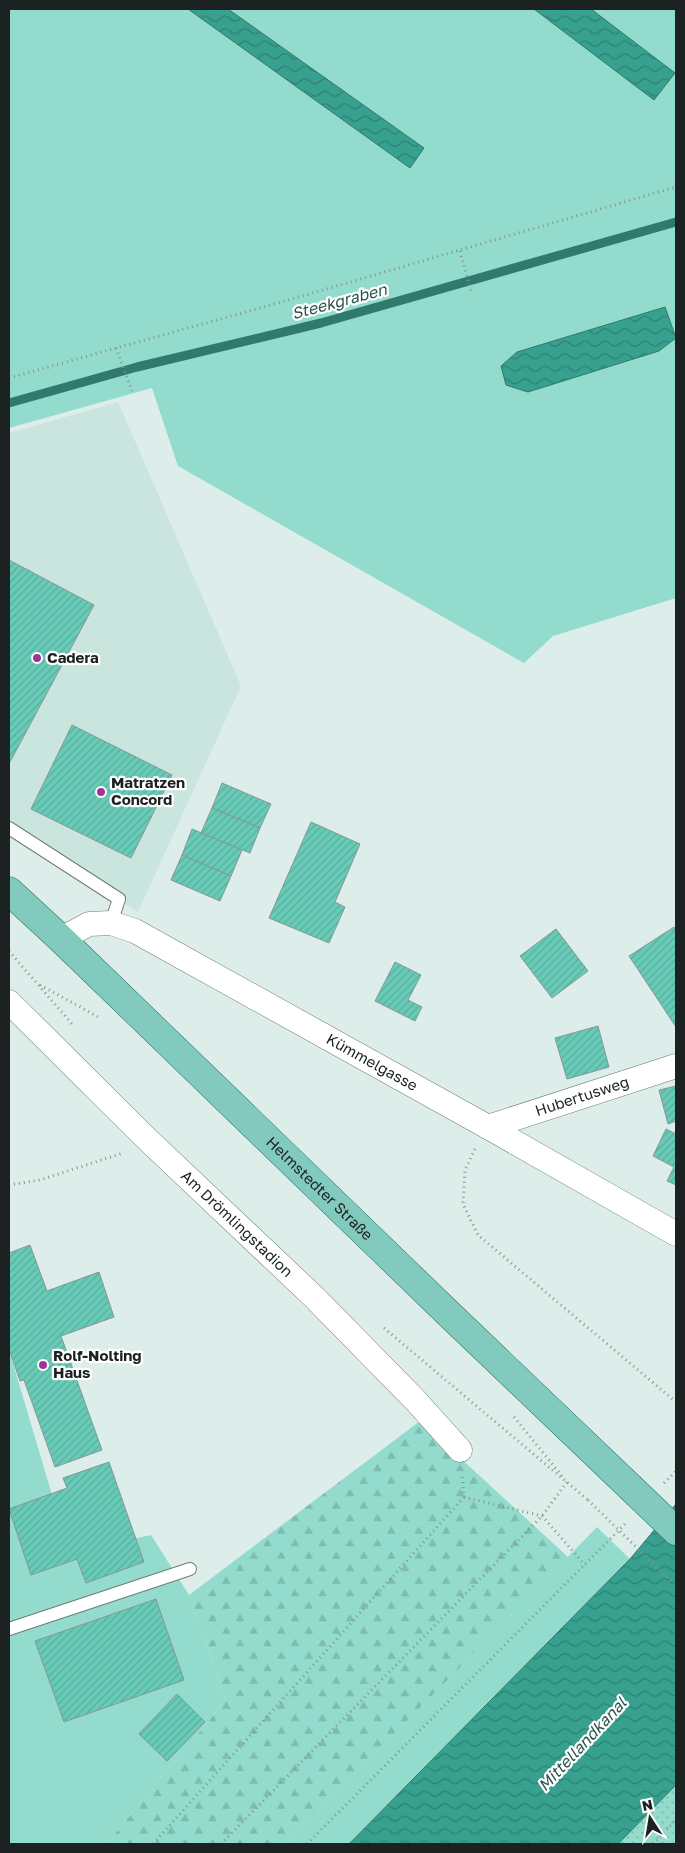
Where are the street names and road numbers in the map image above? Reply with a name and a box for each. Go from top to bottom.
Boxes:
street label: Kümmelgasse [324,1029,421,1094]
street label: Hubertusweg [533,1072,631,1119]
street label: Helmstedter Straße [263,1132,377,1244]
street label: Am Drömlingstadion [178,1166,297,1280]

